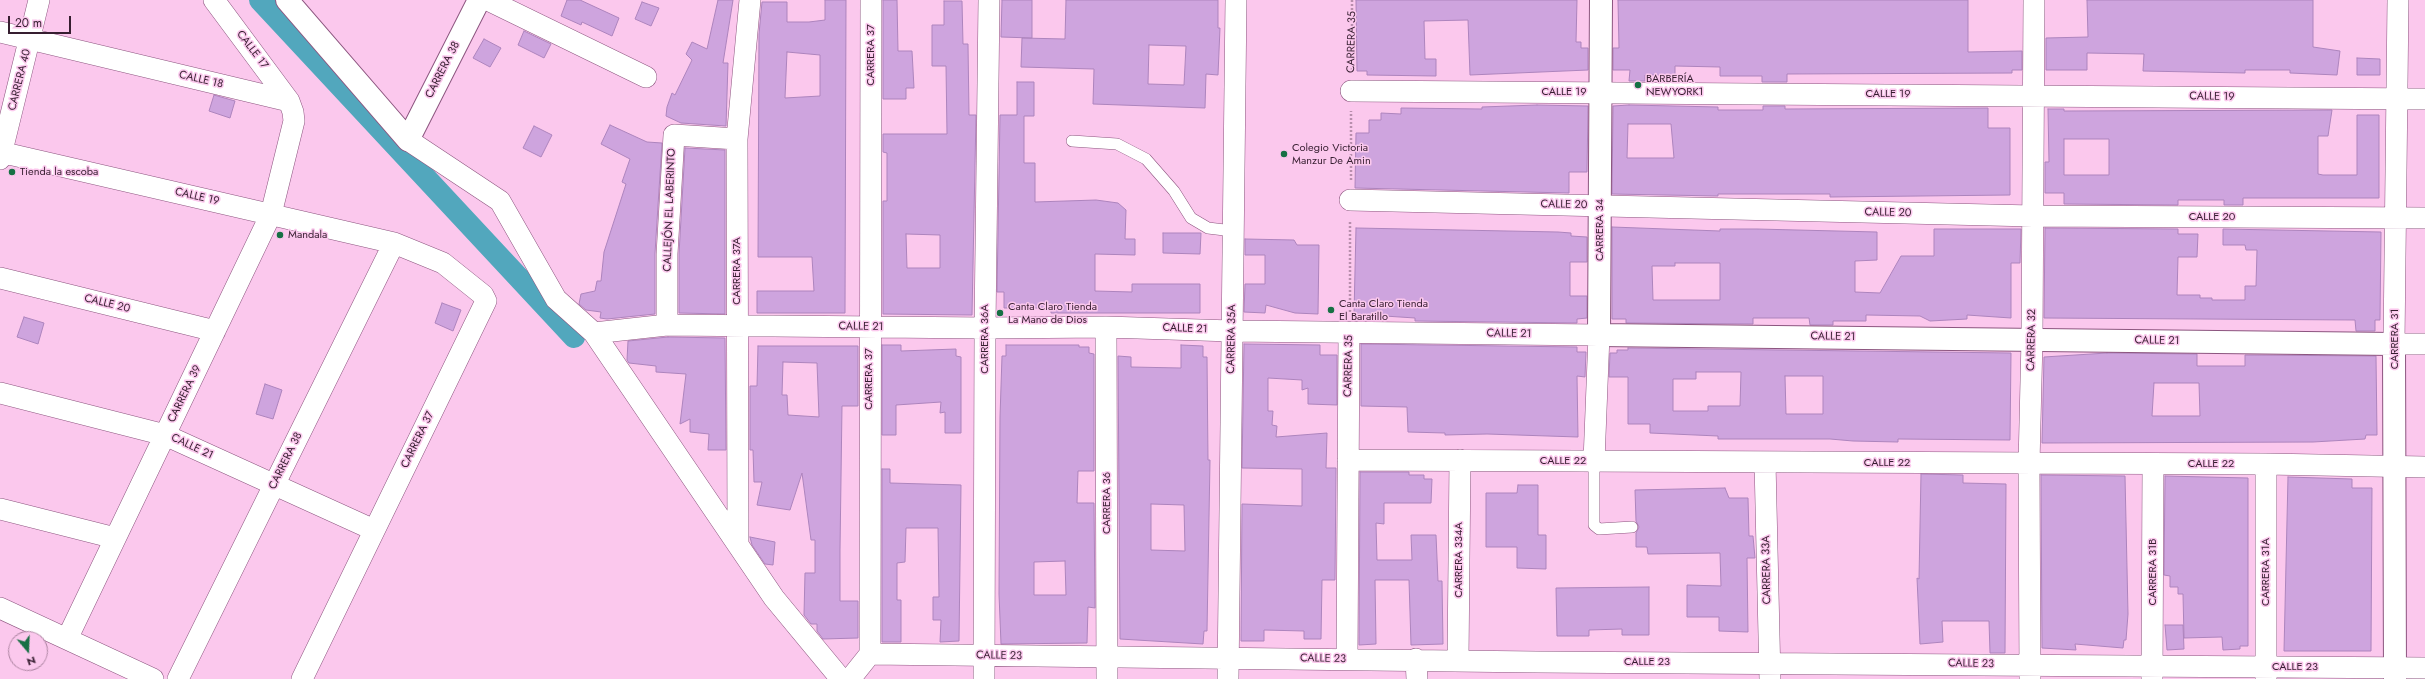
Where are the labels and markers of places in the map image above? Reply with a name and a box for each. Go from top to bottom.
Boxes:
place label: BARBERÍA NEWYORK1 [1646,72,1704,98]
marker: BARBERÍA NEWYORK1 [1633,80,1643,90]
place label: Colegio Victoria Manzur De Amin [1292,141,1371,167]
marker: Colegio Victoria Manzur De Amin [1279,149,1289,159]
place label: Tienda la escoba [20,165,98,179]
marker: Tienda la escoba [7,167,17,177]
place label: Mandala [288,228,327,242]
marker: Mandala [275,230,285,240]
place label: Canta Claro Tienda El Baratillo [1339,297,1428,323]
place label: Canta Claro Tienda La Mano de Dios [1008,300,1097,326]
marker: Canta Claro Tienda El Baratillo [1326,305,1336,315]
marker: Canta Claro Tienda La Mano de Dios [995,308,1005,318]

